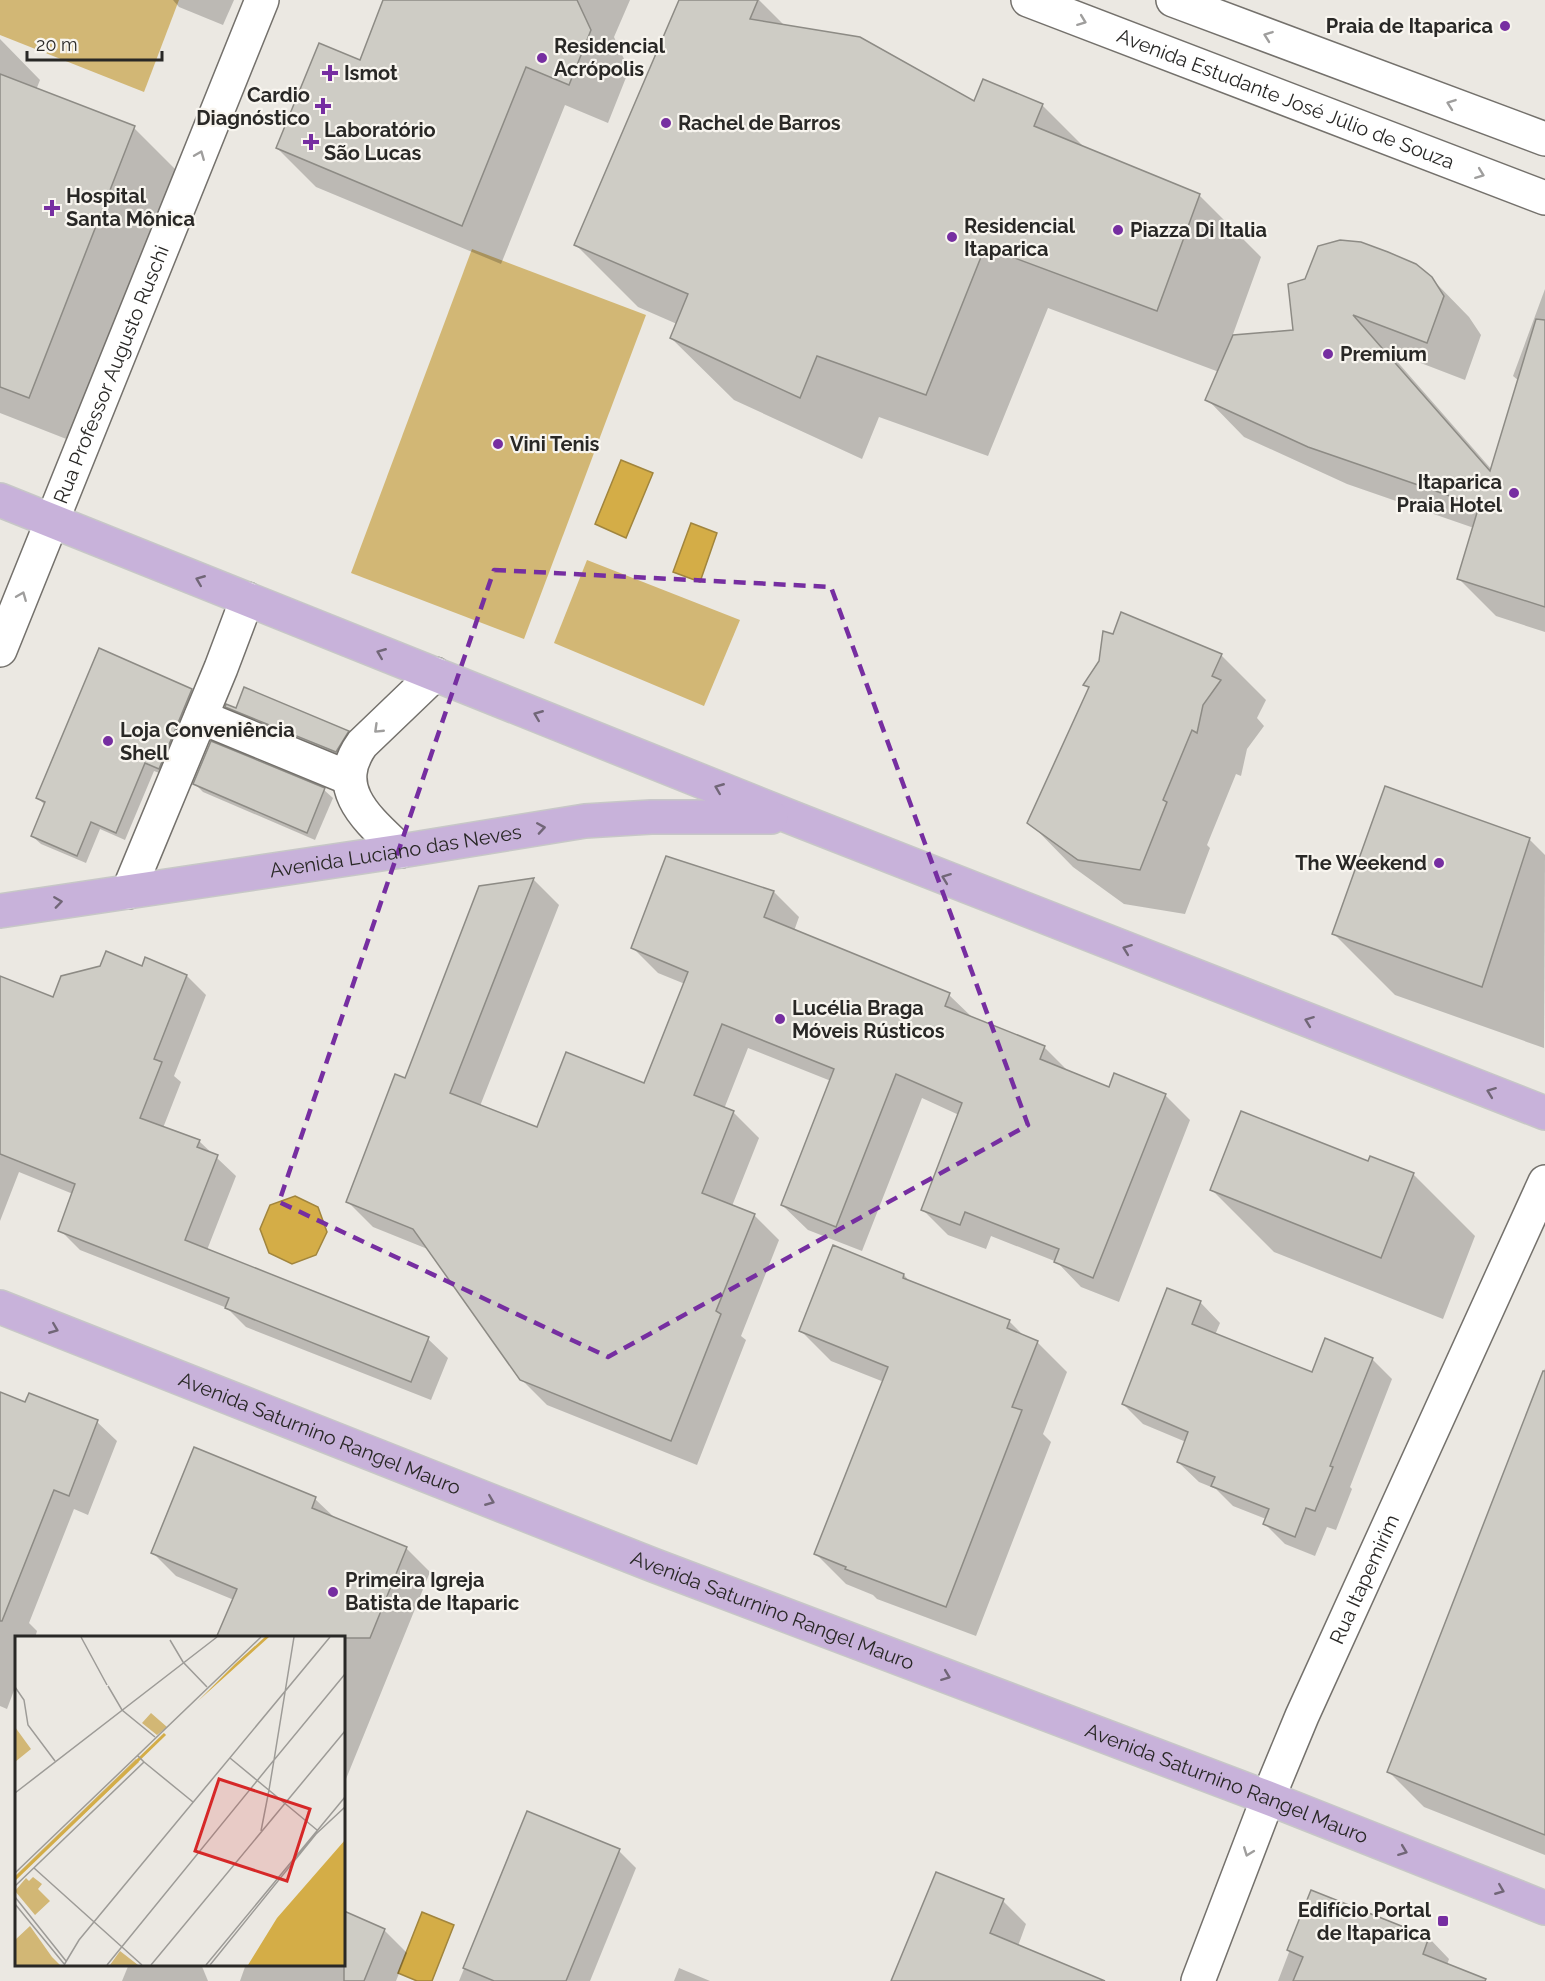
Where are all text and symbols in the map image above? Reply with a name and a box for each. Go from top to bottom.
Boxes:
one-way arrow [1076,14,1087,26]
place label: Praia de Itaparica [1326,14,1493,38]
marker: Praia de Itaparica [1498,19,1512,33]
street label: Avenida Estudante José Júlio de Souza [1114,23,1458,174]
scale bar [27,24,162,62]
one-way arrow [1263,30,1274,43]
text: 20 m [36,34,78,55]
place label: Residencial Acrópolis [554,34,666,81]
marker: Residencial Acrópolis [535,51,549,65]
place label: Ismot [344,61,398,85]
marker: Ismot [321,64,339,82]
place label: Cardio Diagnóstico [196,83,310,130]
marker: Cardio Diagnóstico [314,97,332,115]
one-way arrow [1446,98,1457,111]
place label: Rachel de Barros [678,111,841,135]
marker: Rachel de Barros [659,116,673,130]
place label: Laboratório São Lucas [324,118,436,165]
marker: Laboratório São Lucas [302,133,320,151]
one-way arrow [193,151,205,162]
one-way arrow [1474,166,1485,179]
place label: Hospital Santa Mônica [66,184,195,231]
marker: Hospital Santa Mônica [43,199,61,217]
place label: Residencial Itaparica [964,214,1076,261]
place label: Piazza Di Italia [1130,218,1267,242]
marker: Piazza Di Italia [1111,223,1125,237]
marker: Residencial Itaparica [945,230,959,244]
street label: Rua Professor Augusto Ruschi [48,242,174,507]
place label: Premium [1340,342,1427,366]
marker: Premium [1321,347,1335,361]
place label: Vini Tenis [510,432,600,456]
marker: Vini Tenis [491,437,505,451]
place label: Itaparica Praia Hotel [1396,470,1503,517]
marker: Itaparica Praia Hotel [1507,486,1521,500]
one-way arrow [195,575,206,588]
one-way arrow [15,591,27,602]
one-way arrow [376,647,387,660]
one-way arrow [533,710,544,723]
place label: Loja Conveniência Shell [120,718,295,765]
one-way arrow [374,721,385,732]
marker: Loja Conveniência Shell [101,734,115,748]
one-way arrow [714,783,725,795]
street label: Avenida Luciano das Neves [268,820,523,883]
one-way arrow [536,822,546,835]
place label: The Weekend [1295,851,1427,875]
marker: The Weekend [1432,856,1446,870]
one-way arrow [941,873,952,885]
one-way arrow [53,897,62,909]
one-way arrow [1123,944,1133,957]
place label: Lucélia Braga Móveis Rústicos [792,996,945,1043]
marker: Lucélia Braga Móveis Rústicos [773,1012,787,1026]
one-way arrow [1304,1015,1315,1028]
one-way arrow [1486,1087,1497,1099]
one-way arrow [48,1322,59,1334]
street label: Avenida Saturnino Rangel Mauro [175,1367,464,1500]
one-way arrow [483,1494,494,1506]
street label: Rua Itapemirim [1324,1511,1404,1648]
street label: Avenida Saturnino Rangel Mauro [627,1545,918,1675]
place label: Primeira Igreja Batista de Itaparic [345,1568,519,1615]
marker: Primeira Igreja Batista de Itaparic [326,1585,340,1599]
inset map [15,1636,345,1966]
one-way arrow [940,1669,951,1681]
street label: Avenida Saturnino Rangel Mauro [1082,1718,1372,1849]
one-way arrow [1397,1844,1407,1857]
one-way arrow [1242,1847,1255,1857]
one-way arrow [1493,1883,1504,1895]
place label: Edifício Portal de Itaparica [1298,1898,1432,1945]
marker: Edifício Portal de Itaparica [1436,1914,1450,1928]

